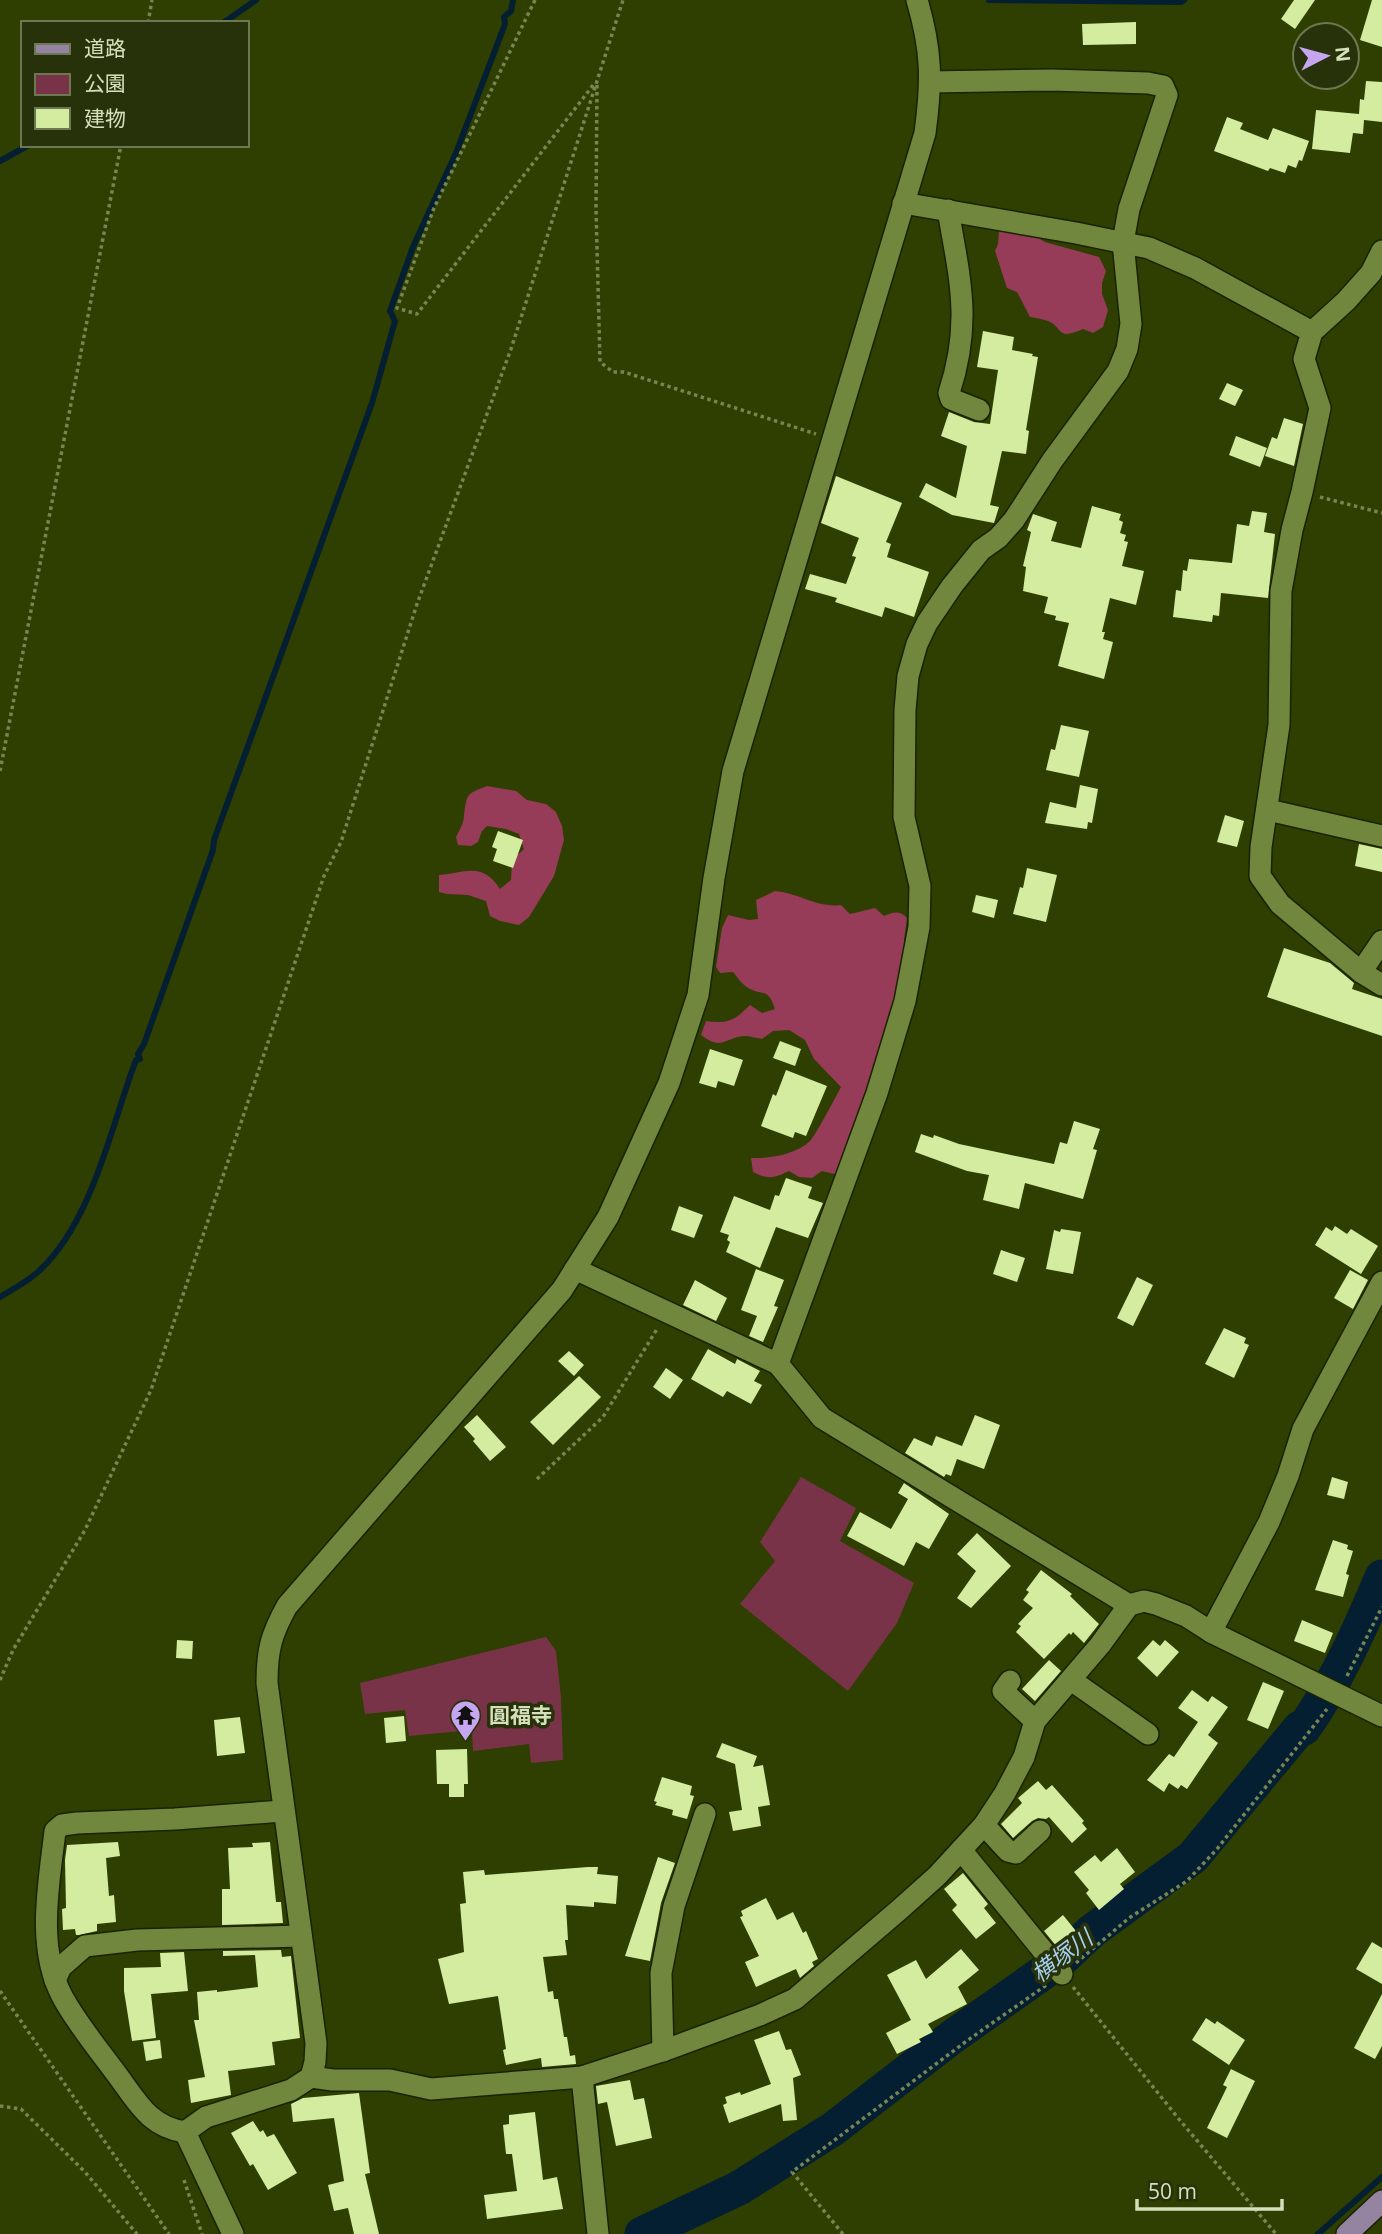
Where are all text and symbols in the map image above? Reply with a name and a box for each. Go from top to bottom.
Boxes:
legend [21,21,248,147]
north arrow [1291,21,1361,91]
text: 道路 [84,34,126,62]
text: N [1329,45,1357,63]
text: 公園 [84,69,126,97]
text: 建物 [84,104,126,132]
temple icon: 圓福寺 [449,1699,483,1743]
place label: 圓福寺 [489,1701,552,1729]
water label: 横塚川 [1024,1920,1101,1989]
scale bar [1137,2168,1282,2212]
text: 50 m [1148,2177,1197,2205]

